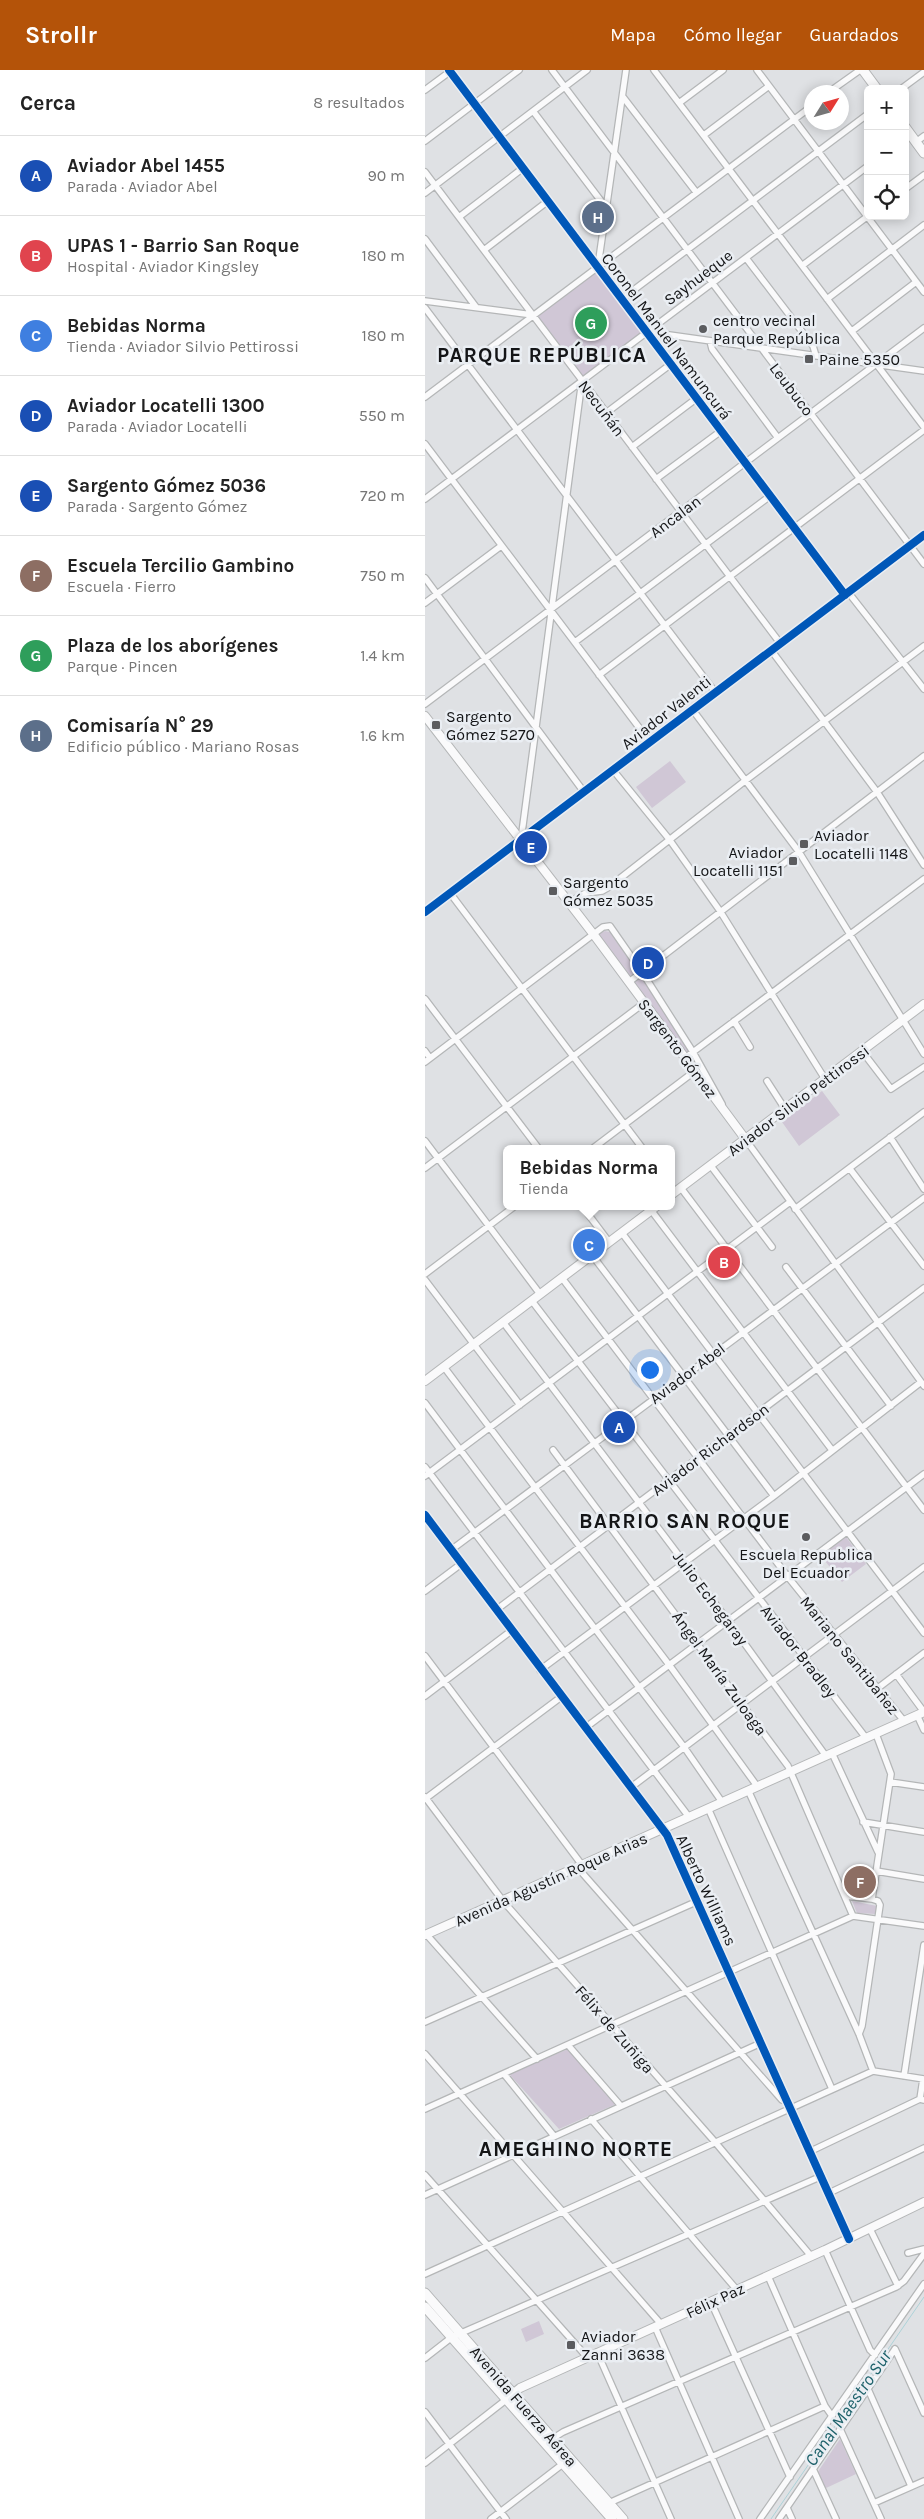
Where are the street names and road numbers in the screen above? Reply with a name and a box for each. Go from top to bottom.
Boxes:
street label: Sayhueque [660,246,736,309]
street label: Coronel Manuel Namuncurá [598,249,736,423]
street label: Leubuco [765,359,818,420]
street label: Necuñán [574,377,629,440]
street label: Ancalan [646,491,705,542]
street label: Aviador Valenti [618,671,715,753]
street label: Sargento Gómez [634,995,721,1102]
street label: Aviador Silvio Pettirossi [724,1041,873,1160]
street label: Aviador Abel [646,1339,729,1408]
street label: Aviador Richardson [648,1399,773,1500]
street label: Julio Echegaray [669,1547,753,1650]
street label: Mariano Santibañez [796,1592,903,1718]
street label: Aviador Bradley [757,1601,841,1702]
street label: Ángel María Zuloaga [668,1607,771,1739]
street label: Avenida Agustín Roque Arias [452,1828,650,1931]
street label: Alberto Williams [672,1831,741,1949]
street label: Félix de Zuñiga [571,1981,658,2077]
street label: Félix Paz [683,2279,748,2322]
street label: Avenida Fuerza Aérea [466,2342,581,2471]

